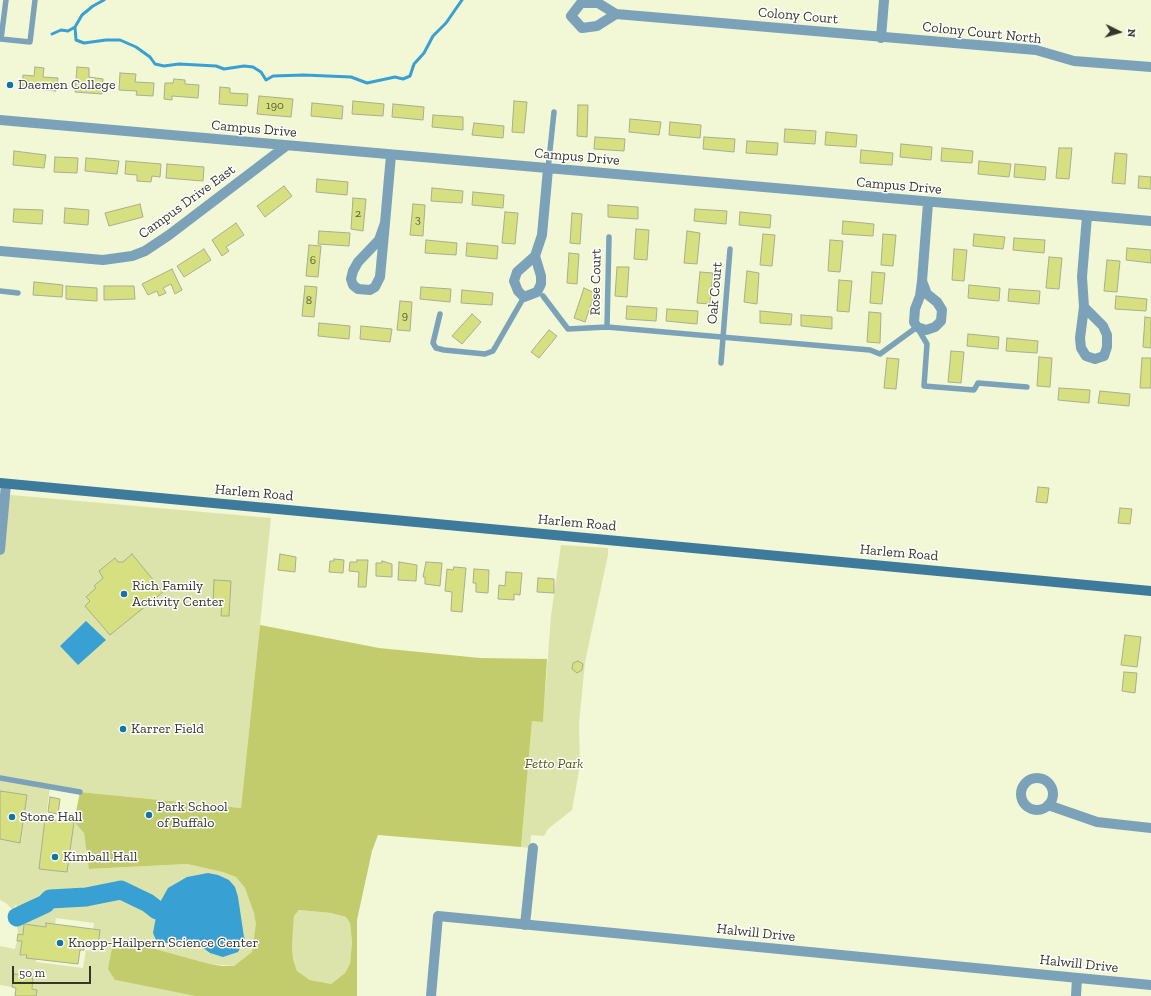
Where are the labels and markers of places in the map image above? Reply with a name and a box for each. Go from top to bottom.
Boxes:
place label: Daemen College [18,77,116,93]
marker: Daemen College [5,80,15,90]
place label: Rich Family Activity Center [132,578,224,610]
marker: Rich Family Activity Center [119,589,129,599]
place label: Karrer Field [131,721,204,737]
marker: Karrer Field [118,724,128,734]
place label: Park School of Buffalo [157,799,228,832]
place label: Stone Hall [20,809,82,825]
marker: Park School of Buffalo [144,810,154,820]
marker: Stone Hall [7,812,17,822]
place label: Kimball Hall [63,849,137,865]
marker: Kimball Hall [50,852,60,862]
place label: Knopp-Hailpern Science Center [68,935,258,951]
marker: Knopp-Hailpern Science Center [55,938,65,948]

